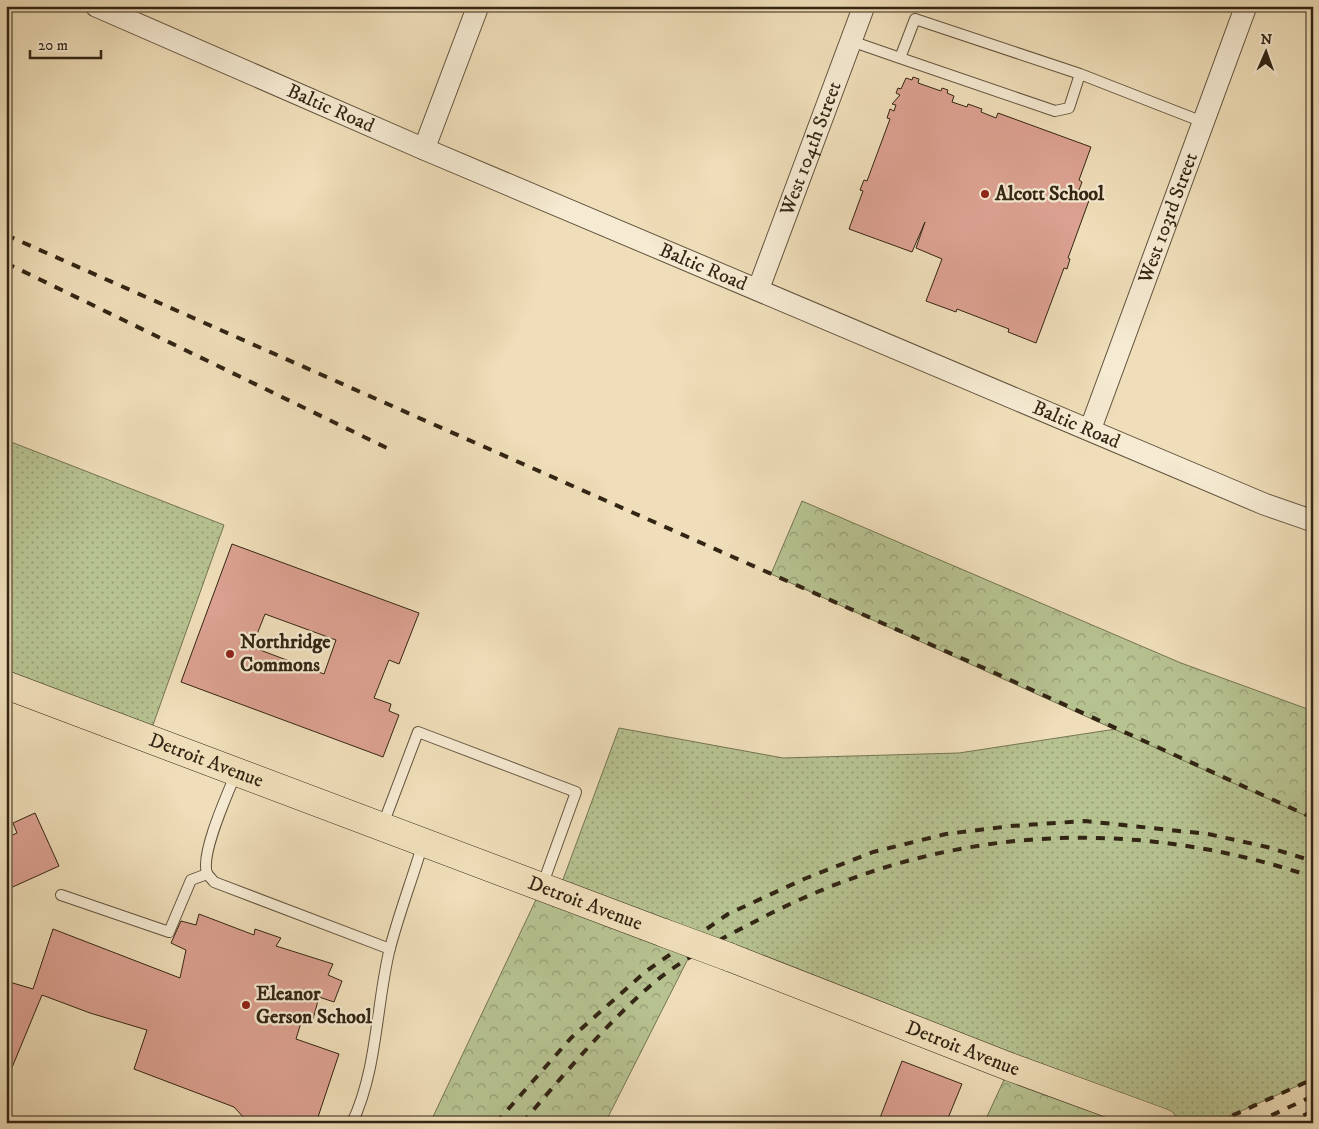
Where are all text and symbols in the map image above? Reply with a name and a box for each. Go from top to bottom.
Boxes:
scale bar [30,28,101,60]
north arrow [1242,28,1292,78]
text: N [1260,31,1273,49]
text: 20 m [38,36,68,55]
street label: Baltic Road [283,78,378,138]
street label: West 104th Street [774,78,847,220]
street label: West 103rd Street [1132,149,1204,288]
place label: Alcott School [994,182,1105,207]
marker: Alcott School [979,188,991,200]
street label: Baltic Road [656,237,751,297]
street label: Baltic Road [1029,395,1124,454]
place label: Northridge Commons [240,630,331,678]
marker: Northridge Commons [224,648,236,660]
street label: Detroit Avenue [146,728,267,793]
street label: Detroit Avenue [525,870,646,936]
place label: Eleanor Gerson School [256,982,373,1030]
marker: Eleanor Gerson School [240,999,252,1011]
street label: Detroit Avenue [902,1015,1023,1082]

